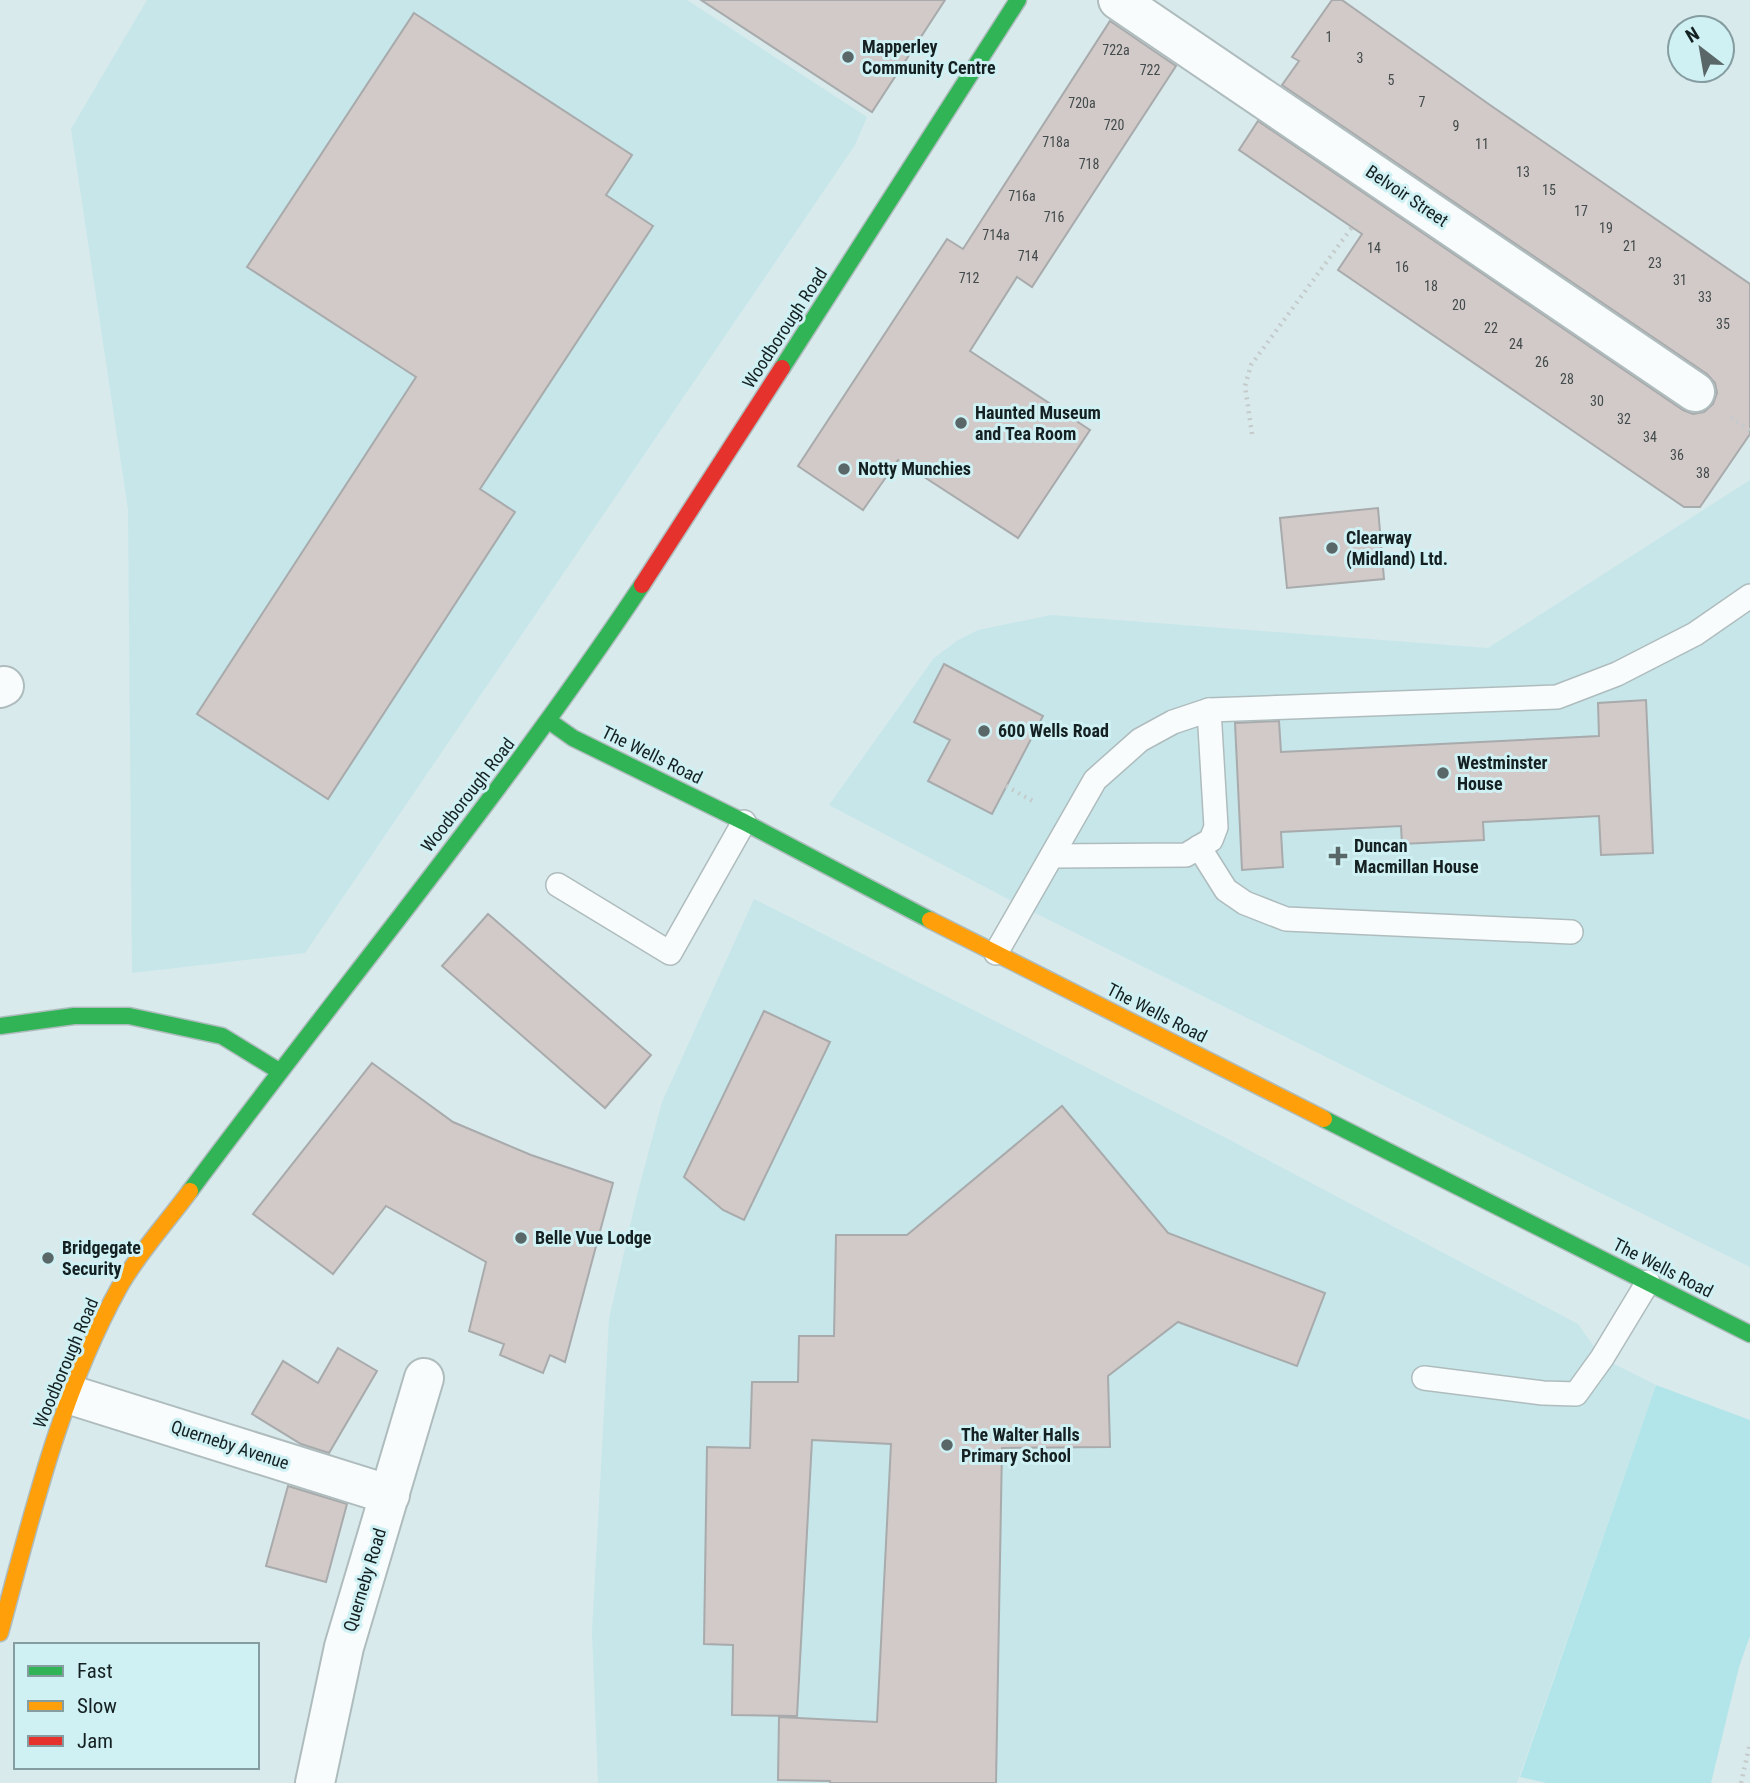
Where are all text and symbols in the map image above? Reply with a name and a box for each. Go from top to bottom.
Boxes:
north arrow [1666,14,1736,84]
text: N [1682,22,1703,48]
house number: 1 [1326,29,1332,45]
place label: Mapperley Community Centre [862,36,996,78]
house number: 722a [1102,42,1130,58]
marker: Mapperley Community Centre [840,49,856,65]
house number: 3 [1357,50,1363,66]
house number: 722 [1140,62,1160,78]
house number: 5 [1388,72,1395,88]
house number: 7 [1419,94,1426,110]
house number: 720a [1068,95,1096,111]
house number: 720 [1104,117,1124,133]
house number: 9 [1453,118,1459,134]
house number: 718a [1042,134,1070,150]
house number: 11 [1475,136,1489,152]
house number: 718 [1079,156,1099,172]
street label: Belvoir Street [1362,160,1452,231]
house number: 13 [1516,164,1530,180]
house number: 15 [1542,182,1556,198]
house number: 716a [1008,188,1036,204]
house number: 17 [1574,203,1588,219]
house number: 716 [1044,209,1064,225]
house number: 19 [1599,220,1613,236]
house number: 714a [982,227,1010,243]
house number: 21 [1623,238,1637,254]
house number: 14 [1367,240,1381,256]
house number: 714 [1018,248,1038,264]
house number: 23 [1648,255,1662,271]
house number: 16 [1395,259,1409,275]
street label: Woodborough Road [738,264,831,392]
house number: 712 [959,270,979,286]
house number: 31 [1673,272,1687,288]
house number: 18 [1424,278,1438,294]
house number: 33 [1698,289,1712,305]
house number: 20 [1452,297,1466,313]
house number: 35 [1716,316,1730,332]
house number: 22 [1484,320,1498,336]
house number: 24 [1509,336,1523,352]
house number: 26 [1535,354,1549,370]
house number: 28 [1560,371,1574,387]
house number: 30 [1590,393,1604,409]
place label: Haunted Museum and Tea Room [975,402,1101,444]
house number: 32 [1617,411,1631,427]
marker: Haunted Museum and Tea Room [953,415,969,431]
house number: 34 [1643,429,1657,445]
house number: 36 [1670,447,1684,463]
place label: Notty Munchies [858,458,971,479]
marker: Notty Munchies [836,461,852,477]
house number: 38 [1696,465,1710,481]
place label: Clearway (Midland) Ltd. [1346,527,1448,570]
marker: Clearway (Midland) Ltd. [1324,540,1340,556]
place label: 600 Wells Road [998,720,1109,741]
street label: The Wells Road [599,721,706,788]
marker: 600 Wells Road [976,723,992,739]
street label: Woodborough Road [416,733,519,856]
place label: Westminster House [1457,752,1548,794]
marker: Westminster House [1435,765,1451,781]
place label: Duncan Macmillan House [1354,835,1479,877]
marker: Duncan Macmillan House [1328,846,1348,866]
street label: The Wells Road [1104,978,1211,1047]
place label: Belle Vue Lodge [535,1227,652,1248]
marker: Belle Vue Lodge [513,1230,529,1246]
street label: The Wells Road [1610,1233,1717,1302]
place label: Bridgegate Security [62,1237,141,1279]
marker: Bridgegate Security [40,1250,56,1266]
street label: Woodborough Road [29,1295,102,1431]
street label: Querneby Avenue [169,1416,292,1473]
place label: The Walter Halls Primary School [961,1424,1080,1466]
marker: The Walter Halls Primary School [939,1437,955,1453]
street label: Querneby Road [339,1526,390,1634]
legend [14,1643,259,1769]
text: Fast [77,1659,113,1683]
text: Slow [77,1694,117,1718]
text: Jam [77,1729,113,1753]

